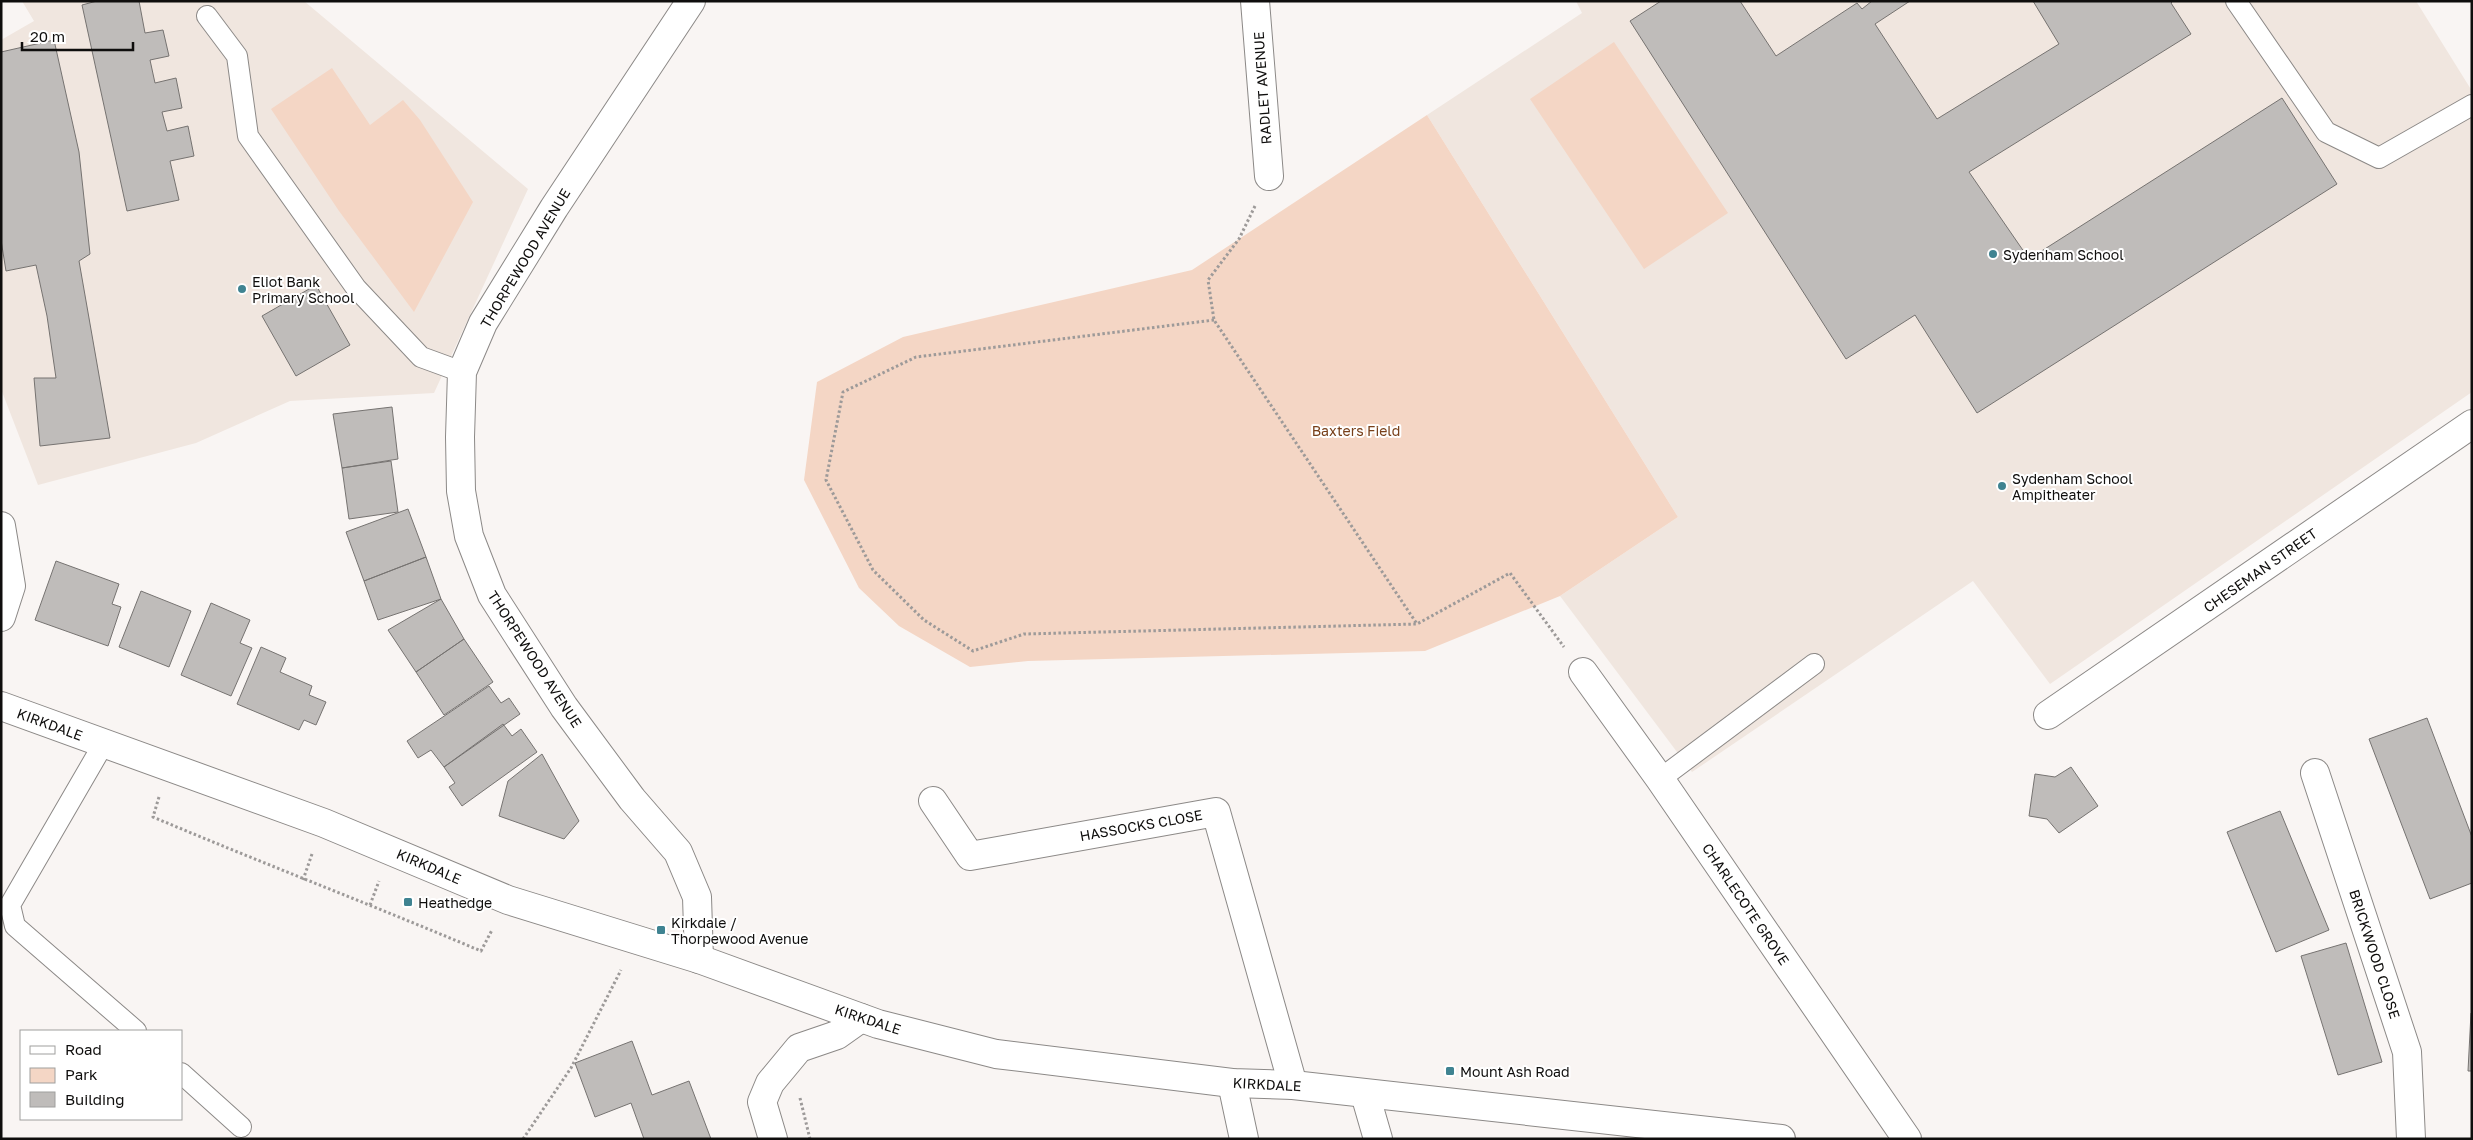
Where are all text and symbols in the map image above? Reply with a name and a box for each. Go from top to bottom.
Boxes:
scale bar [22,20,134,52]
text: 20 m [30,27,65,45]
street label: RADLET AVENUE [1250,31,1274,145]
street label: THORPEWOOD AVENUE [477,185,573,331]
place label: Sydenham School [2003,246,2124,263]
marker: Sydenham School [1987,248,1999,260]
place label: Eliot Bank Primary School [252,273,354,306]
marker: Eliot Bank Primary School [236,283,248,295]
park label: Baxters Field [1312,422,1400,439]
place label: Sydenham School Ampitheater [2012,470,2133,503]
marker: Sydenham School Ampitheater [1996,480,2008,492]
street label: CHESEMAN STREET [2200,524,2320,616]
street label: THORPEWOOD AVENUE [484,587,586,731]
street label: KIRKDALE [15,704,85,744]
street label: HASSOCKS CLOSE [1078,806,1204,844]
street label: CHARLECOTE GROVE [1699,840,1793,968]
street label: KIRKDALE [394,845,464,887]
street label: BRICKWOOD CLOSE [2346,887,2404,1021]
place label: Heathedge [418,894,492,911]
marker: Heathedge [402,896,414,908]
place label: Kirkdale / Thorpewood Avenue [671,914,808,947]
marker: Kirkdale / Thorpewood Avenue [655,924,667,936]
street label: KIRKDALE [833,1000,903,1038]
legend [20,1030,182,1120]
text: Road [65,1040,102,1058]
place label: Mount Ash Road [1460,1063,1570,1080]
text: Park [65,1065,98,1083]
marker: Mount Ash Road [1444,1065,1456,1077]
street label: KIRKDALE [1232,1074,1302,1094]
text: Building [65,1090,125,1108]

